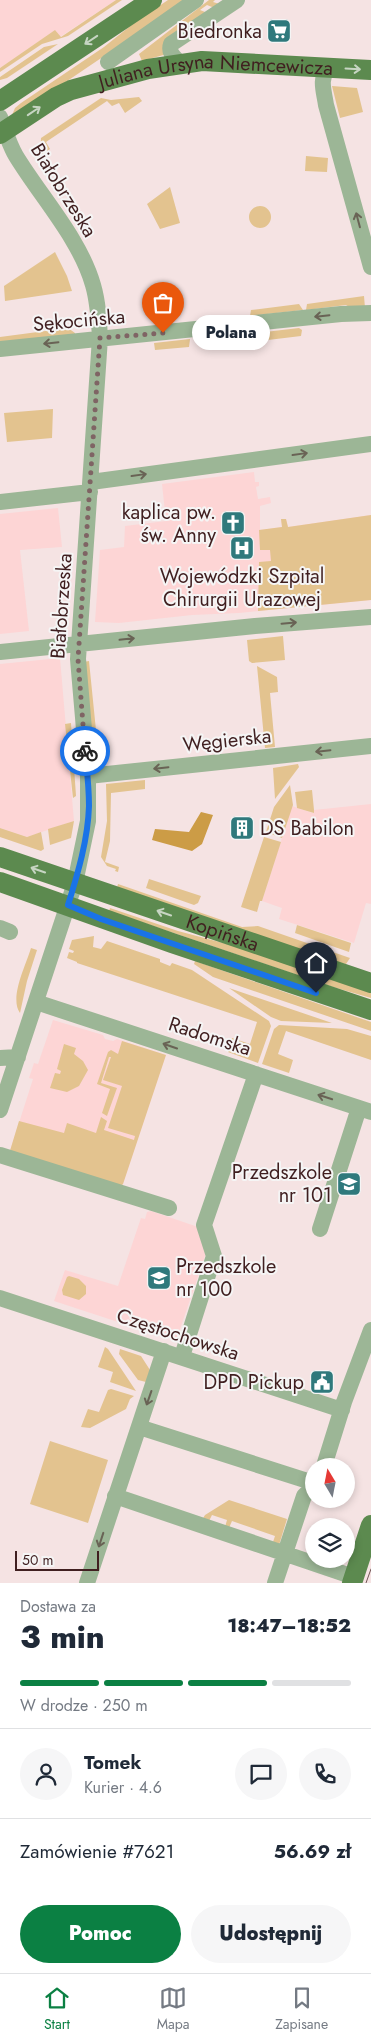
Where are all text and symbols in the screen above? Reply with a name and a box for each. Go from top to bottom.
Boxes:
place label: Biedronka [178,17,262,46]
supermarket icon: Biedronka [266,18,292,44]
one-way arrow [85,36,99,46]
street label: Juliana Ursyna Niemcewicza [92,47,334,98]
one-way arrow [345,65,361,74]
one-way arrow [27,106,41,116]
street label: Białobrzeska [23,138,104,243]
one-way arrow [353,212,362,228]
pin [142,282,184,333]
icon: bag [149,289,177,317]
street label: Sękocińska [32,302,126,339]
one-way arrow [315,311,331,321]
callout: Polana [193,316,270,350]
text: Polana [205,321,257,344]
one-way arrow [43,338,59,348]
one-way arrow [292,449,308,459]
one-way arrow [131,470,147,480]
place label: kaplica pw. św. Anny [122,498,216,550]
church icon: kaplica pw. św. Anny [220,510,246,536]
hospital icon: Wojewódzki Szpital Chirurgii Urazowej [229,535,255,561]
street label: Białobrzeska [43,552,80,660]
place label: Wojewódzki Szpital Chirurgii Urazowej [160,562,324,614]
one-way arrow [280,618,296,628]
one-way arrow [119,634,135,644]
street label: Węgierska [181,721,273,760]
courier [60,726,110,776]
icon: bike [71,737,99,765]
one-way arrow [315,746,331,756]
one-way arrow [153,764,169,773]
place label: DS Babilon [260,814,354,843]
building icon: DS Babilon [229,815,255,841]
one-way arrow [30,865,46,874]
street label: Kopińska [182,907,263,959]
one-way arrow [157,908,173,917]
pin [295,942,337,993]
icon: home [302,949,330,977]
street label: Radomska [165,1010,255,1063]
one-way arrow [163,1040,179,1050]
one-way arrow [317,1091,333,1101]
place label: Przedszkole nr 101 [232,1158,332,1210]
school or university icon: Przedszkole nr 101 [336,1171,362,1197]
place label: Przedszkole nr 100 [176,1252,276,1304]
school or university icon: Przedszkole nr 100 [146,1265,172,1291]
street label: Częstochowska [113,1301,243,1368]
place label: DPD Pickup [204,1368,304,1397]
public building icon: DPD Pickup [309,1369,335,1395]
one-way arrow [144,1389,153,1405]
north arrow [305,1458,355,1508]
map controls [305,1458,355,1568]
button: layers [305,1518,355,1568]
one-way arrow [96,1531,105,1547]
scale bar [15,1548,99,1571]
text: 50 m [22,1550,53,1570]
text: Dostawa za [20,1595,96,1618]
text: 18:47–18:52 [227,1612,351,1639]
text: 3 min [20,1614,105,1660]
text: W drodze · 250 m [20,1694,148,1717]
button: person [20,1748,72,1800]
button: chat [235,1748,287,1800]
button: phone [299,1748,351,1800]
text: Tomek [84,1749,141,1776]
text: Kurier · 4.6 [84,1776,162,1799]
text: Zamówienie #7621 [20,1838,174,1865]
text: 56.69 zł [274,1838,351,1865]
button: Pomoc [20,1905,181,1963]
button: Udostępnij [191,1905,351,1963]
tab: Start [43,1984,71,2034]
tab: Mapa [157,1984,189,2034]
tab: Zapisane [275,1984,328,2034]

